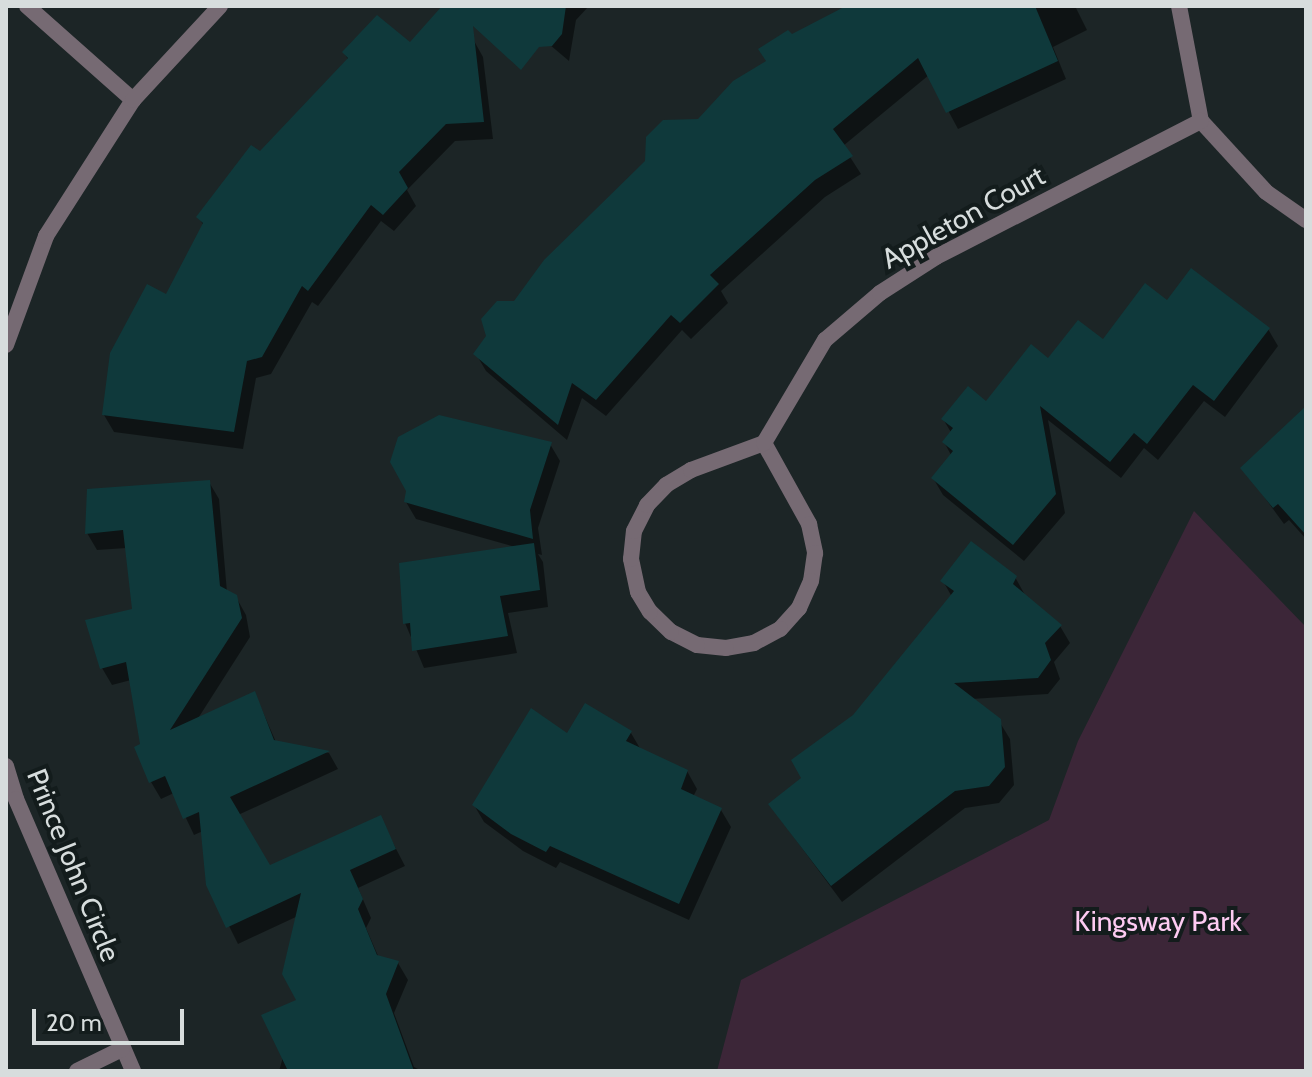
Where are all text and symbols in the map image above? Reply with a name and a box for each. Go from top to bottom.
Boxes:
street label: Appleton Court [876,158,1050,276]
street label: Prince John Circle [20,764,128,966]
park label: Kingsway Park [1074,904,1242,938]
scale bar [36,993,188,1043]
text: 20 m [46,1008,102,1037]

